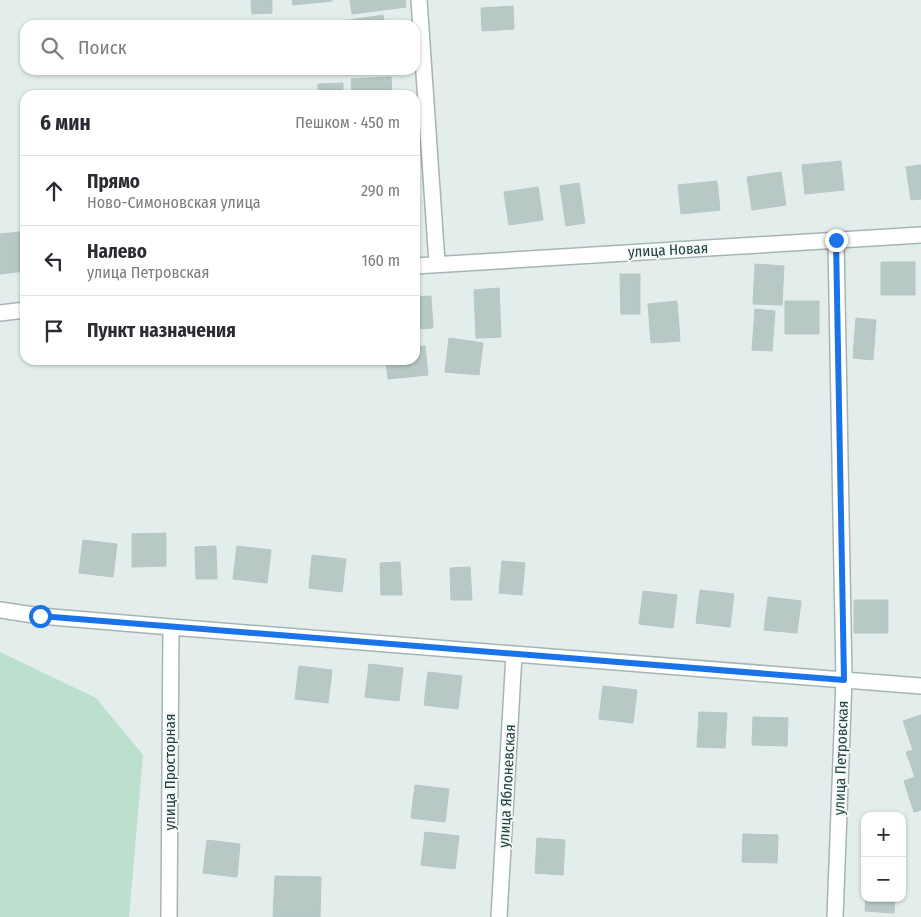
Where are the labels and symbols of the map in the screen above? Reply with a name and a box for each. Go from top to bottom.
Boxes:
route end [825,229,848,252]
street label: улица Новая [627,239,709,261]
route start [29,605,52,628]
street label: улица Петровская [830,700,852,816]
street label: улица Просторная [161,714,179,830]
street label: улица Яблоневская [495,724,519,848]

